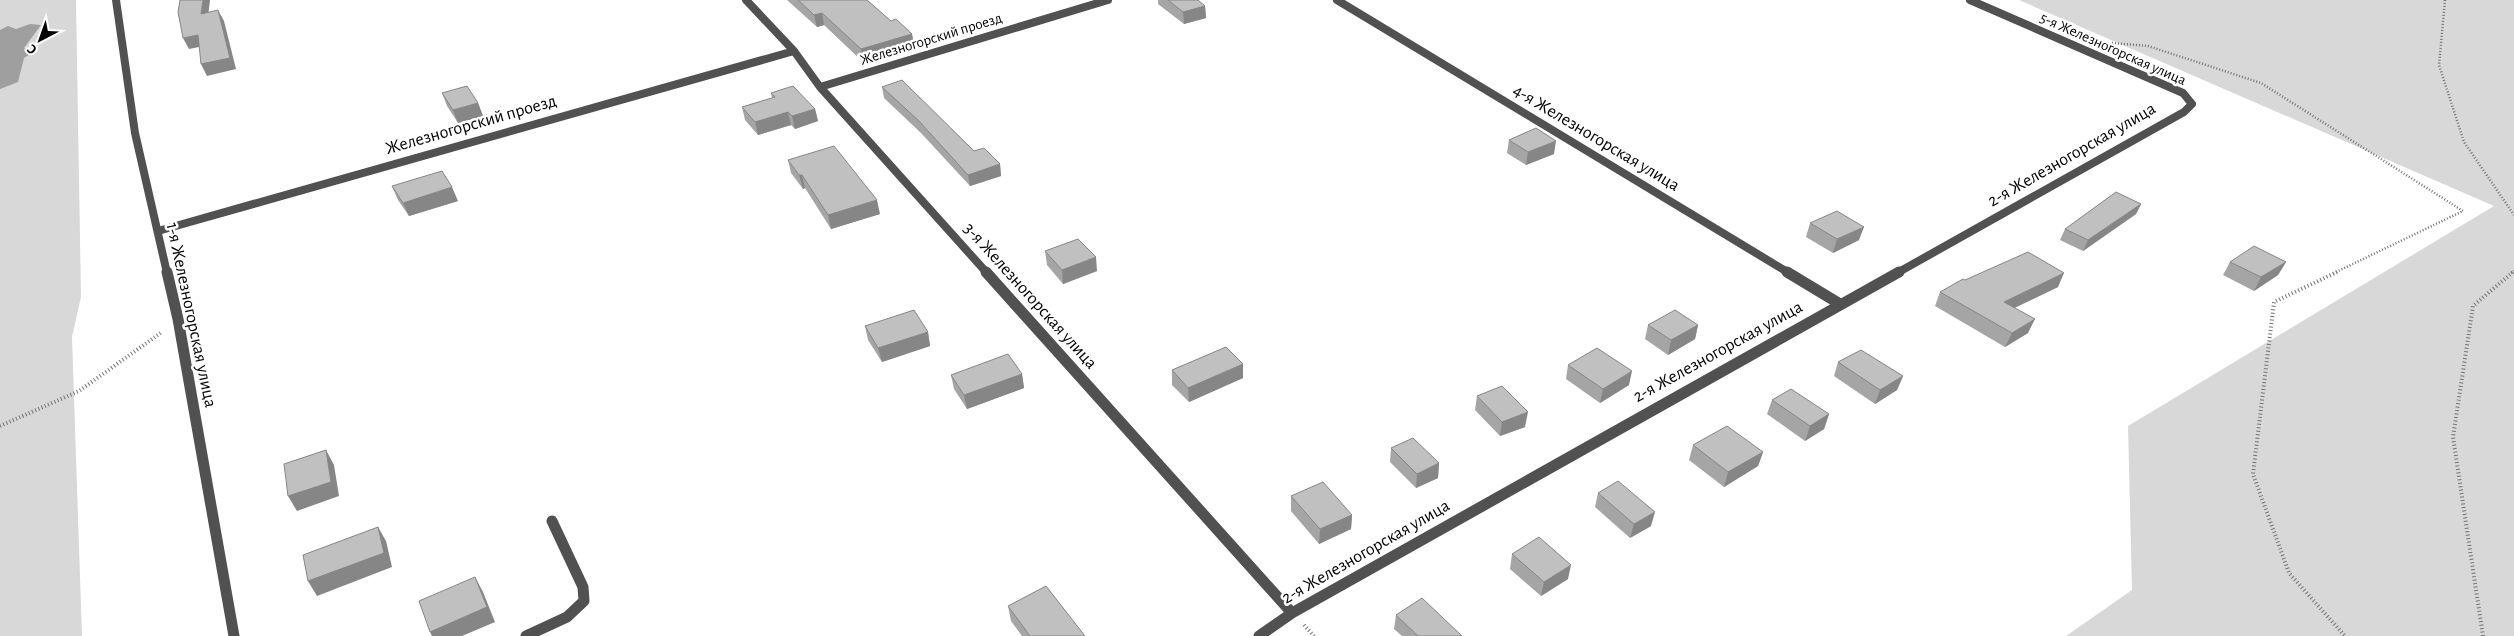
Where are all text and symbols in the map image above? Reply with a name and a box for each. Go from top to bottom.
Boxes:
street label: Железногорский проезд [858,10,1004,68]
street label: 5-я Железногорская улица [2038,10,2188,88]
north arrow [15,15,65,65]
text: С [24,41,40,57]
street label: 4-я Железногорская улица [1510,81,1682,195]
street label: Железногорский проезд [383,92,559,158]
street label: 2-я Железногорская улица [1985,100,2159,210]
street label: 3-я Железногорская улица [960,220,1100,372]
street label: 1-я Железногорская улица [163,221,219,409]
street label: 2-я Железногорская улица [1630,298,1806,406]
street label: 2-я Железногорская улица [1279,497,1453,607]

